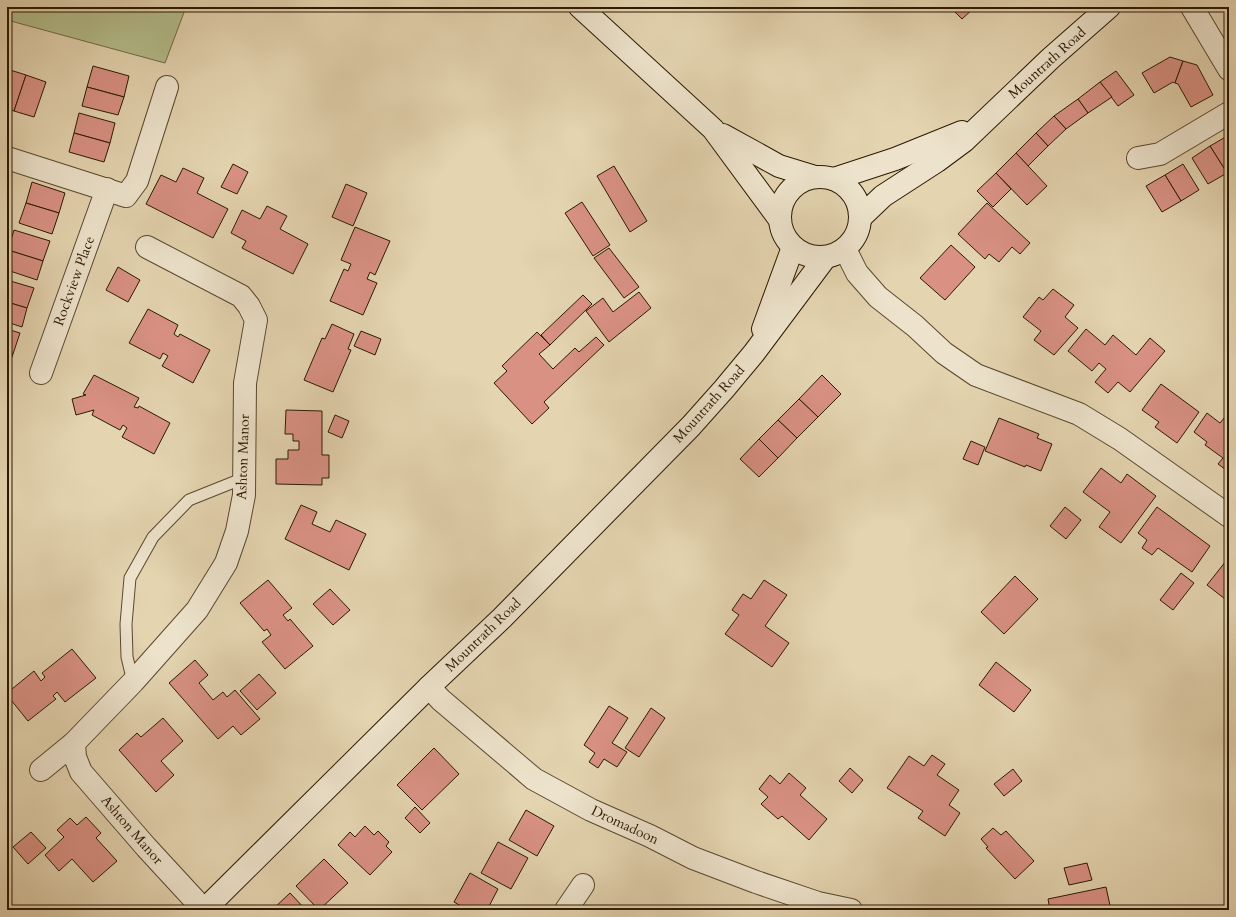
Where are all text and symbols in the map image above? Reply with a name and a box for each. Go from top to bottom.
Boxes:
street label: Mountrath Road [1004,23,1090,103]
street label: Rockview Place [49,234,99,328]
street label: Mountrath Road [669,361,749,447]
street label: Ashton Manor [232,413,254,500]
street label: Mountrath Road [441,594,525,676]
street label: Ashton Manor [97,791,168,869]
street label: Dromadoon [588,801,662,849]

